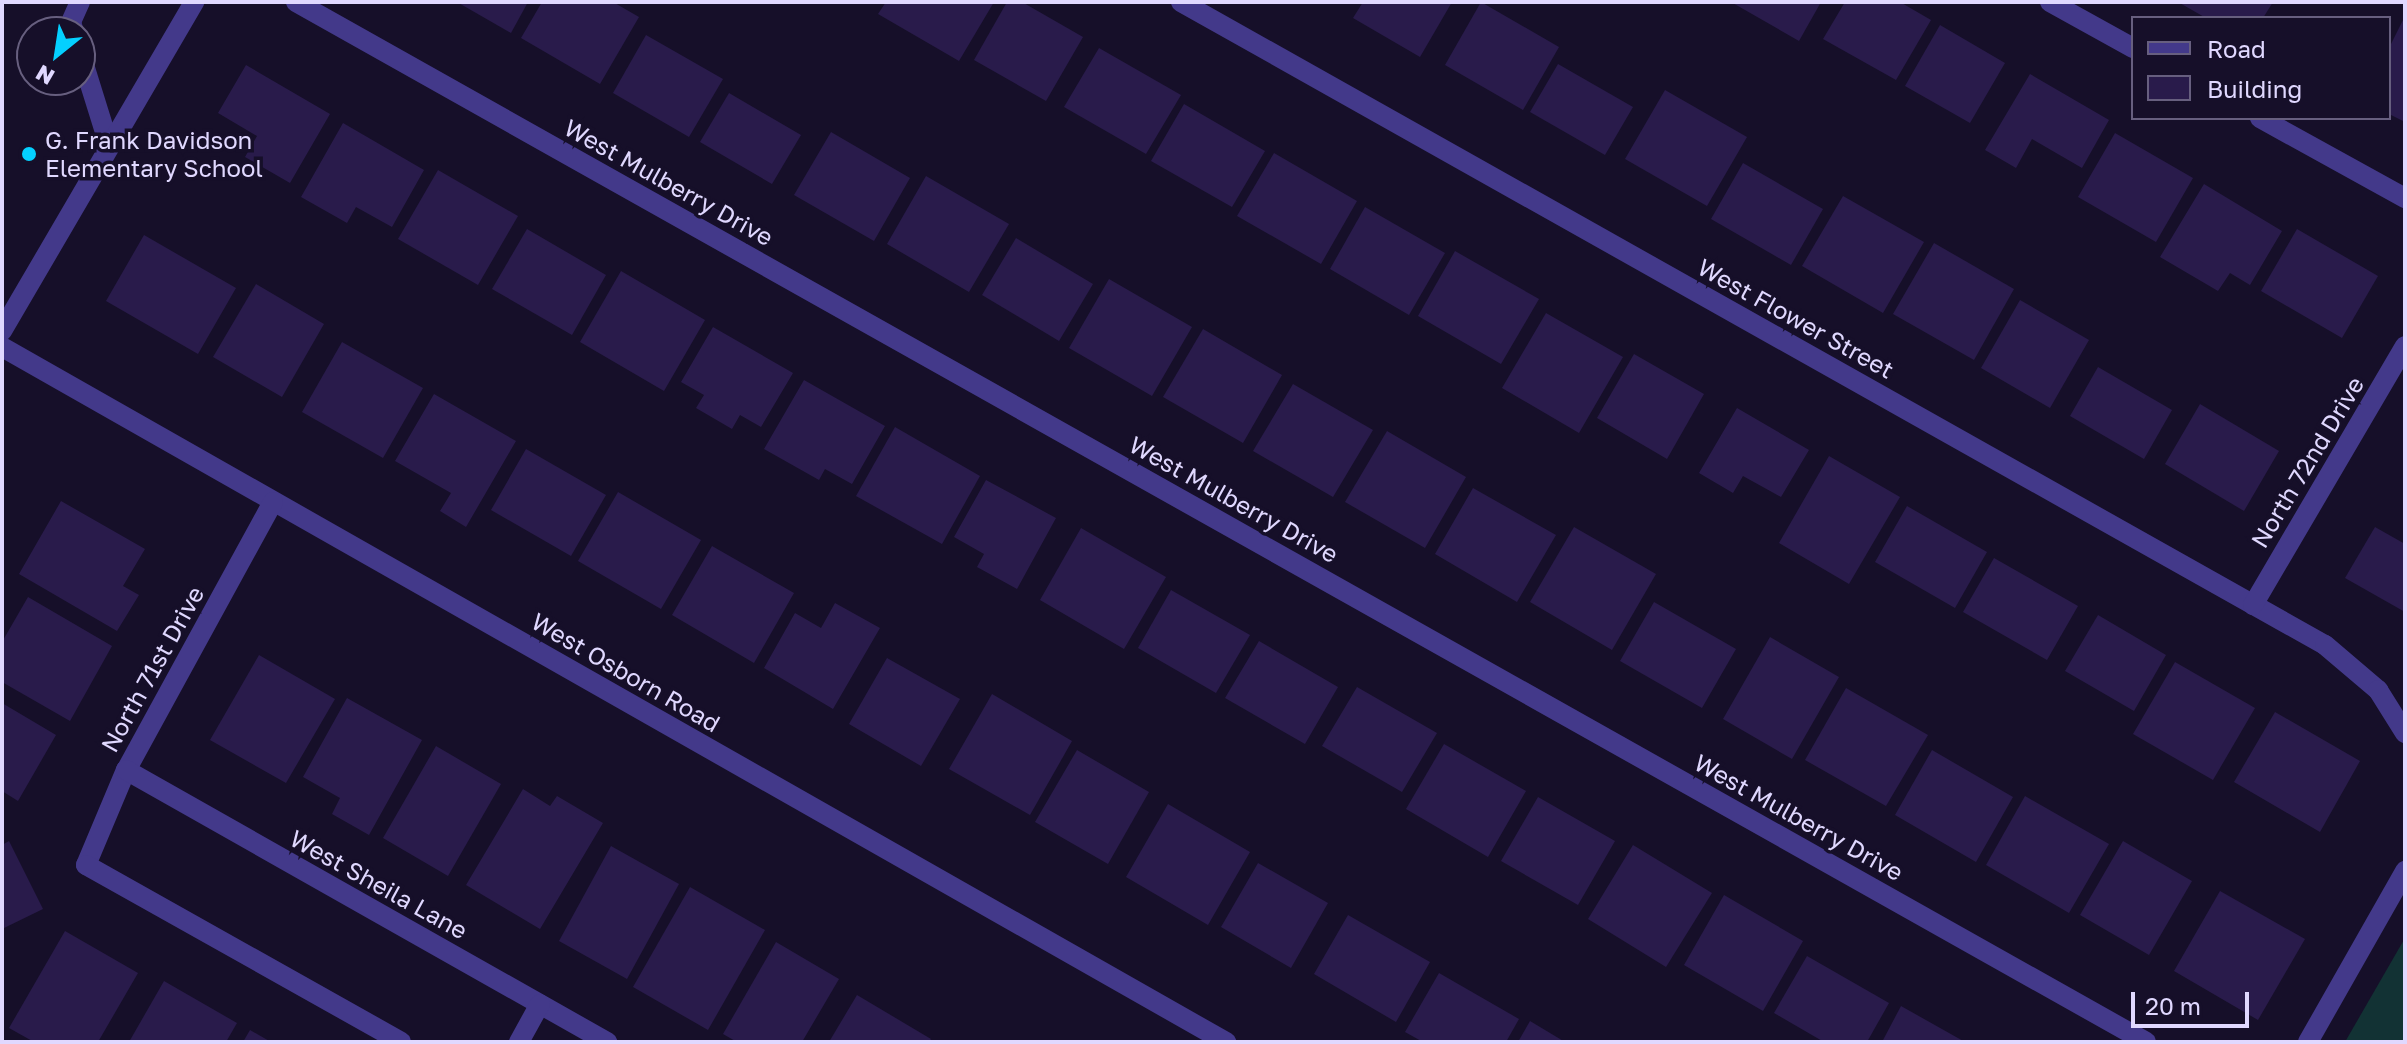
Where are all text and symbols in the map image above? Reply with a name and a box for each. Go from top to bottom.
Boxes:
north arrow [16,16,96,96]
legend [2131,16,2391,120]
text: Road [2207,34,2266,63]
text: N [31,60,59,91]
text: Building [2207,74,2302,103]
street label: West Mulberry Drive [560,113,778,251]
place label: G. Frank Davidson Elementary School [45,126,263,182]
marker: G. Frank Davidson Elementary School [20,145,38,163]
street label: West Flower Street [1693,252,1899,384]
street label: North 72nd Drive [2245,371,2369,553]
street label: West Mulberry Drive [1125,430,1343,568]
street label: North 71st Drive [95,581,209,757]
street label: West Osborn Road [527,606,725,738]
street label: West Mulberry Drive [1690,748,1908,886]
street label: West Sheila Lane [285,823,473,945]
scale bar [2135,976,2253,1026]
text: 20 m [2145,991,2201,1020]

